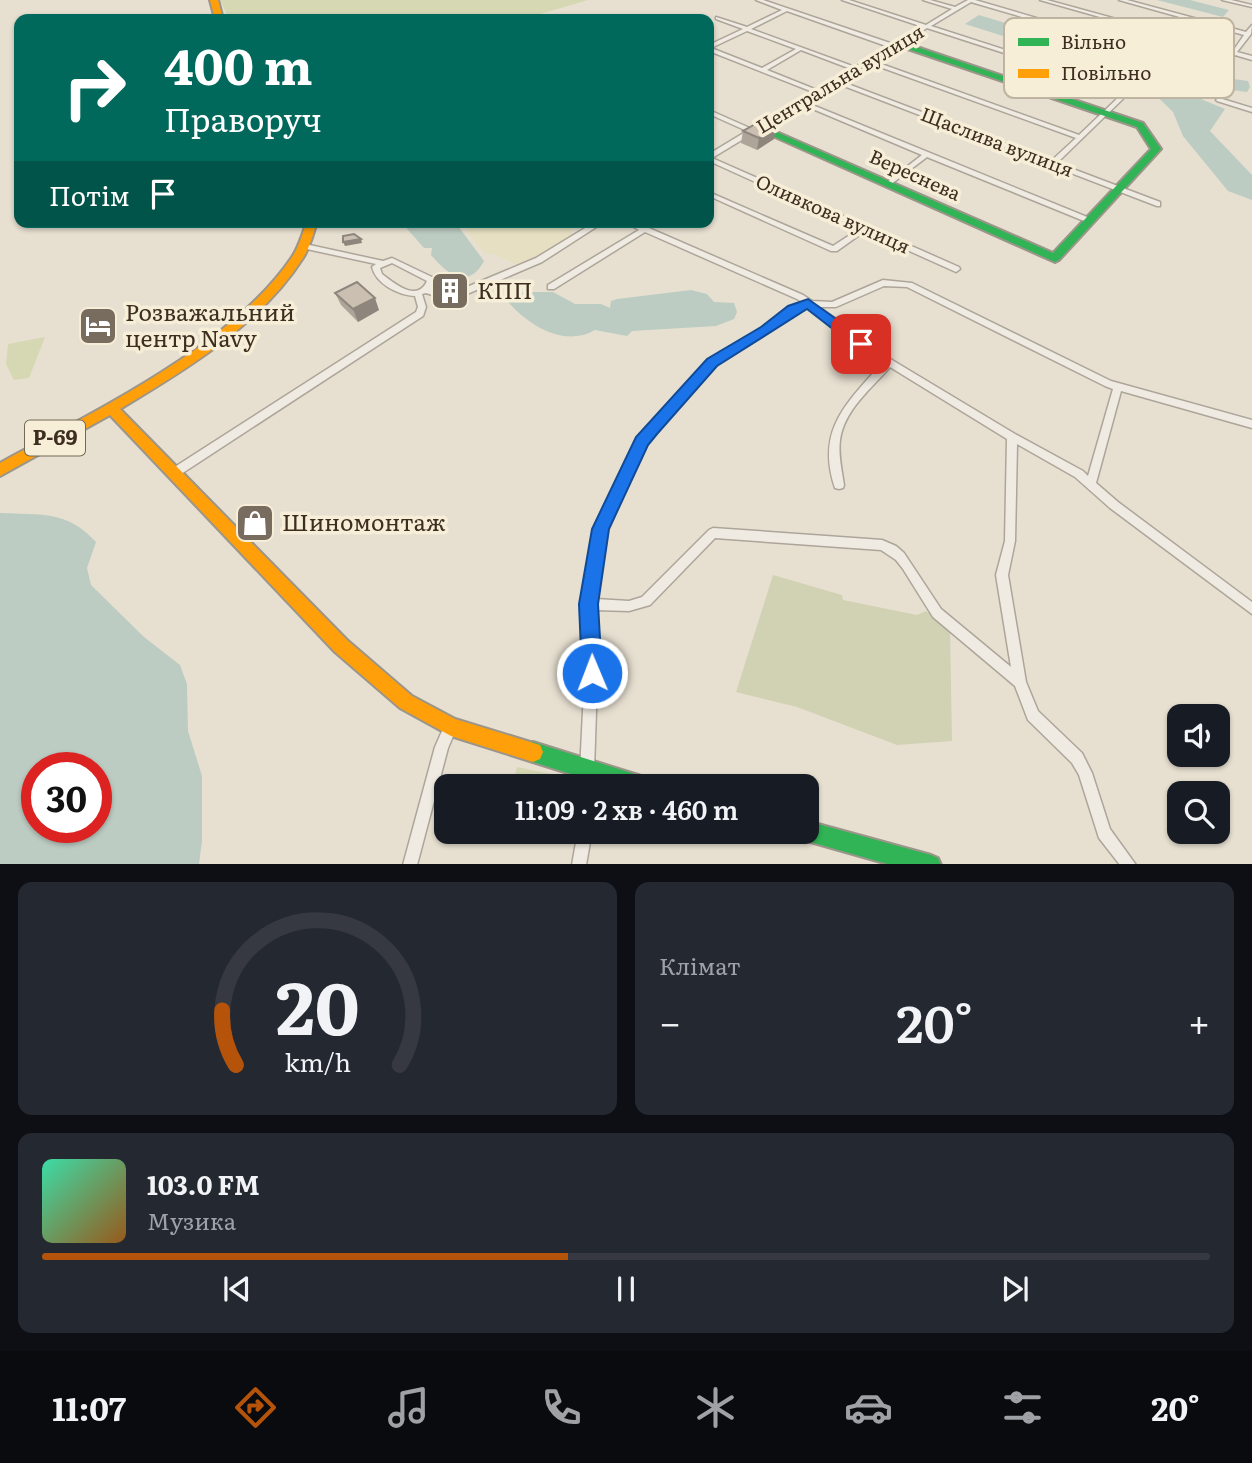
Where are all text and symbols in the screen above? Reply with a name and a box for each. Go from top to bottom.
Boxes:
street label: Центральна вулиця [750,17,929,139]
legend [1004,18,1234,98]
text: 400 m [164,27,313,100]
text: Вільно [1061,27,1126,55]
icon: right [49,42,140,133]
text: Повільно [1061,58,1151,86]
text: Праворуч [164,94,322,142]
street label: Щаслива вулиця [917,99,1078,183]
street label: Вереснева [865,142,966,207]
street label: Оливкова вулиця [752,167,915,260]
text: Потім [49,175,130,214]
icon: arrive [144,175,182,213]
building icon: КПП [429,270,471,312]
place label: КПП [477,272,532,306]
place label: Розважальний центр Navy [125,294,295,354]
hotel icon: Розважальний центр Navy [77,305,119,347]
pin [831,314,891,374]
icon: arrive [842,325,880,363]
road number: Р-69 [25,420,85,456]
shop icon: Шиномонтаж [234,502,276,544]
place label: Шиномонтаж [282,504,446,538]
position arrow [555,636,629,710]
map controls [1167,704,1230,844]
button: sound [1167,704,1230,767]
speed limit sign: 30 [21,752,112,843]
button: search [1167,781,1230,844]
text: 11:09 · 2 хв · 460 m [515,789,738,828]
text: Клімат [659,948,741,982]
text: 20 [276,949,359,1057]
text: 20° [896,982,973,1059]
text: − [659,992,681,1049]
text: + [1188,992,1210,1049]
text: km/h [284,1042,351,1079]
text: 103.0 FM [147,1164,260,1203]
text: Музика [147,1203,236,1237]
icon: previous [218,1270,256,1308]
icon: pause [607,1270,645,1308]
icon: next [996,1270,1034,1308]
text: 11:07 [52,1383,126,1431]
icon: directions [231,1383,280,1432]
icon: music [384,1383,433,1432]
icon: phone [537,1383,586,1432]
icon: climate [691,1383,740,1432]
icon: car [844,1383,893,1432]
icon: filters [998,1383,1047,1432]
text: 20° [1151,1383,1200,1431]

